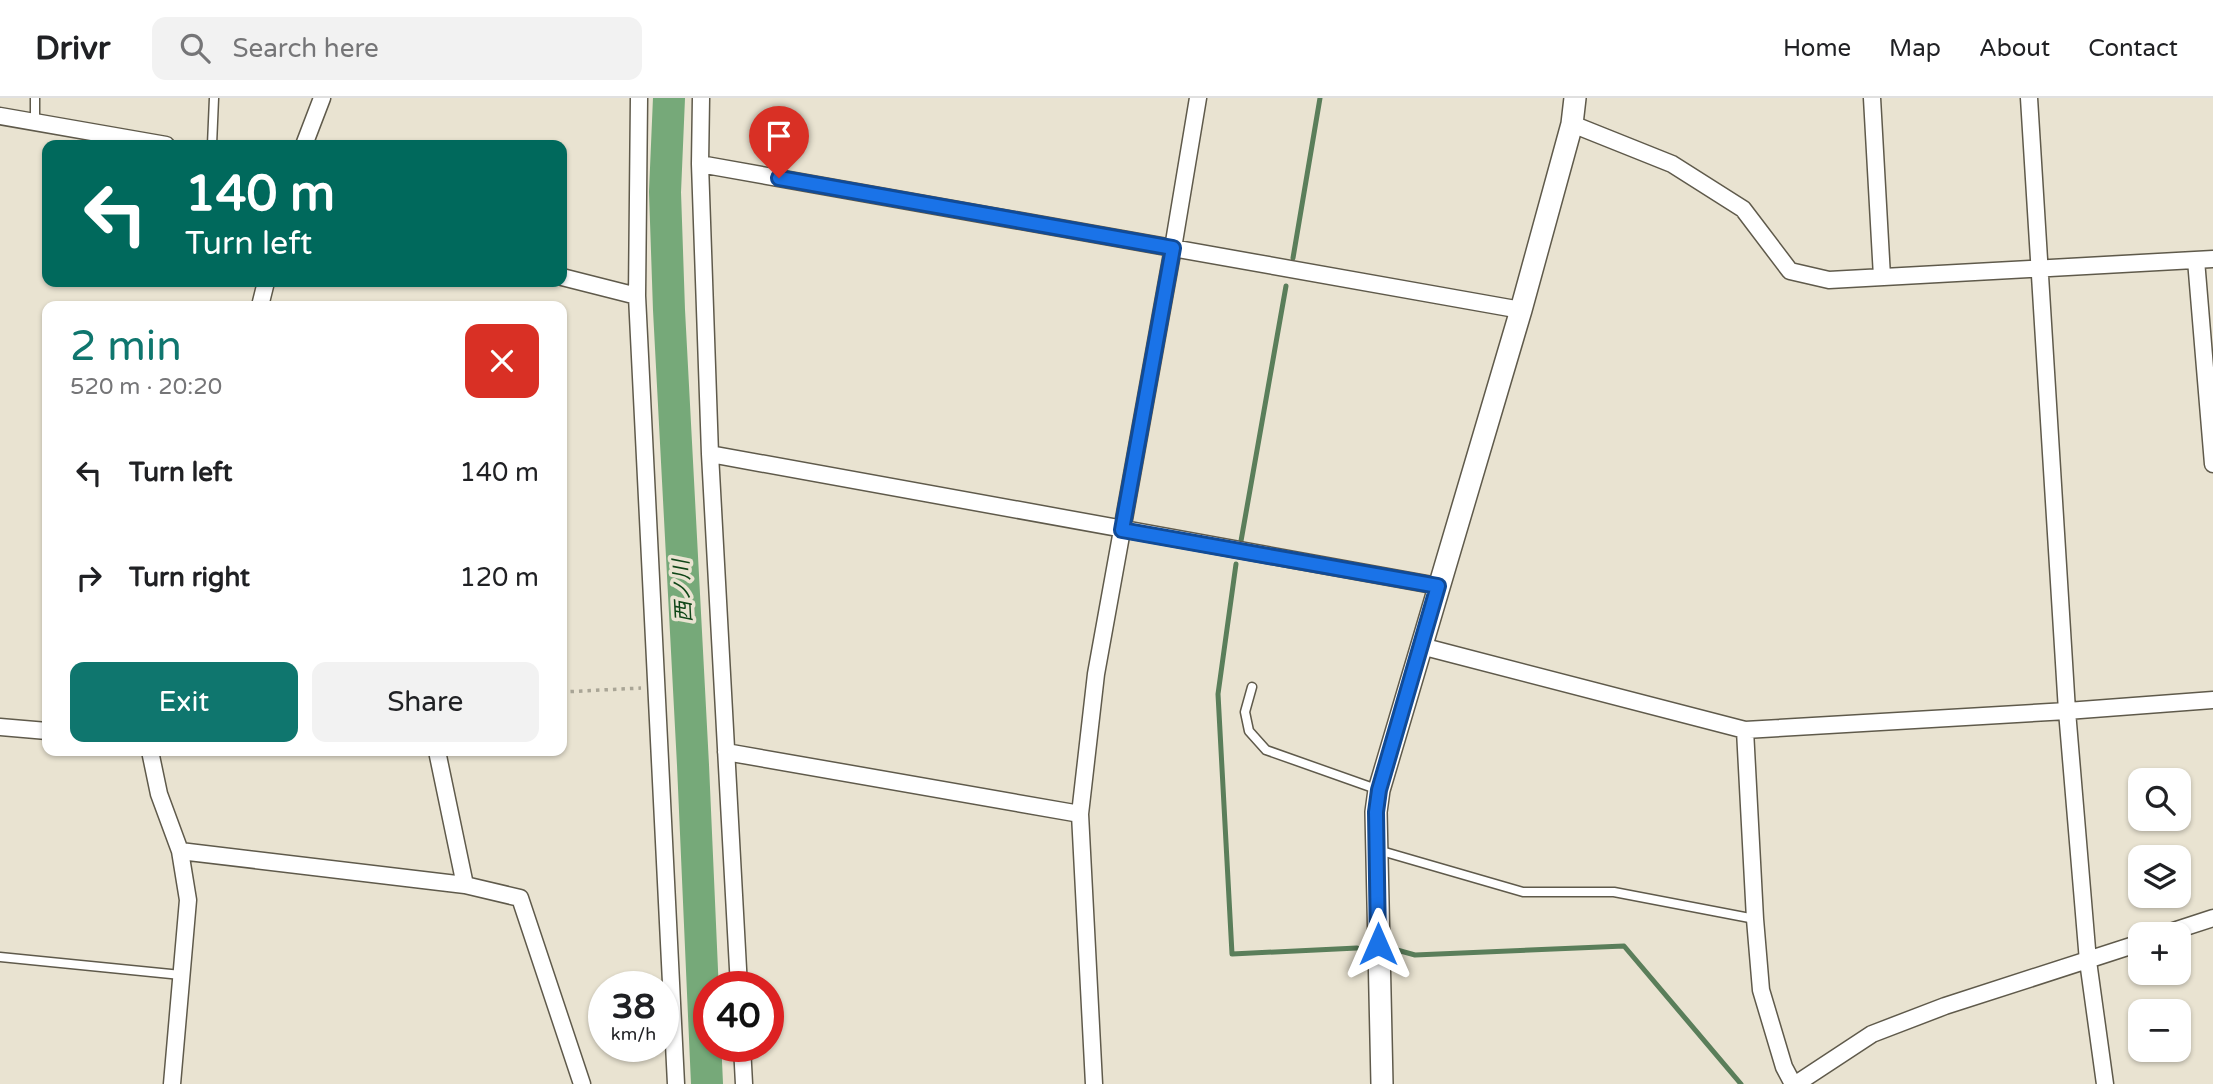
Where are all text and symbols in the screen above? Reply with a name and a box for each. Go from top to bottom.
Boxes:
search box [152,17,642,80]
text: Drivr [35,29,110,68]
icon: search [176,29,214,67]
text: Search here [232,33,379,64]
text: Home [1783,34,1851,63]
text: Map [1889,34,1941,63]
text: About [1979,34,2050,63]
text: Contact [2088,34,2178,63]
pin [749,106,809,178]
icon: arrive [760,117,798,155]
text: 140 m [185,165,335,224]
icon: left [70,168,161,259]
text: Turn left [185,225,312,263]
text: 2 min [70,321,182,372]
button: close [465,324,539,398]
text: 520 m · 20:20 [70,373,222,401]
icon: left [70,454,108,492]
text: Turn left [129,457,232,488]
text: 140 m [459,457,539,488]
water label: 西ノ川 [669,557,697,623]
icon: right [70,559,108,597]
text: Turn right [129,562,250,593]
text: 120 m [459,562,539,593]
button: Exit [70,662,298,742]
button: Share [312,662,539,742]
map controls [2128,768,2191,1062]
button: search [2128,768,2191,831]
button: layers [2128,845,2191,908]
position arrow [1341,907,1415,981]
button: + [2128,922,2191,985]
speed limit sign: 40 [693,971,784,1062]
text: 38 [612,986,655,1028]
button: − [2128,999,2191,1062]
text: km/h [611,1023,656,1045]

